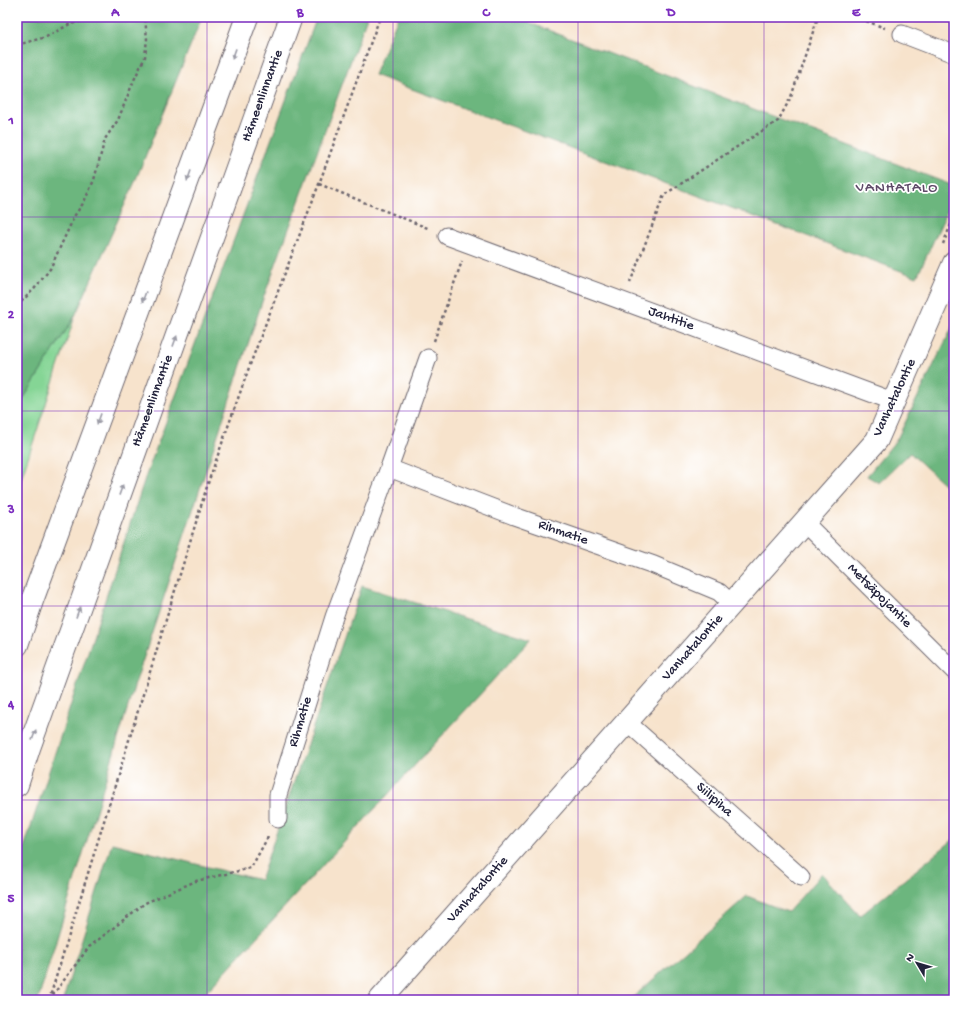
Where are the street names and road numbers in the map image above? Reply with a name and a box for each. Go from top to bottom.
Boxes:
street label: Hämeenlinnantie [238,47,288,144]
street label: Jahtitie [646,303,697,335]
street label: Hämeenlinnantie [128,352,178,449]
street label: Vanhatalontie [869,356,921,441]
street label: Rihmatie [536,517,591,550]
street label: Metsäpojantie [843,560,915,632]
street label: Vanhatalontie [658,611,728,686]
street label: Rihmatie [285,694,317,749]
street label: Siilipiha [692,779,737,822]
street label: Vanhatalontie [443,853,513,928]

